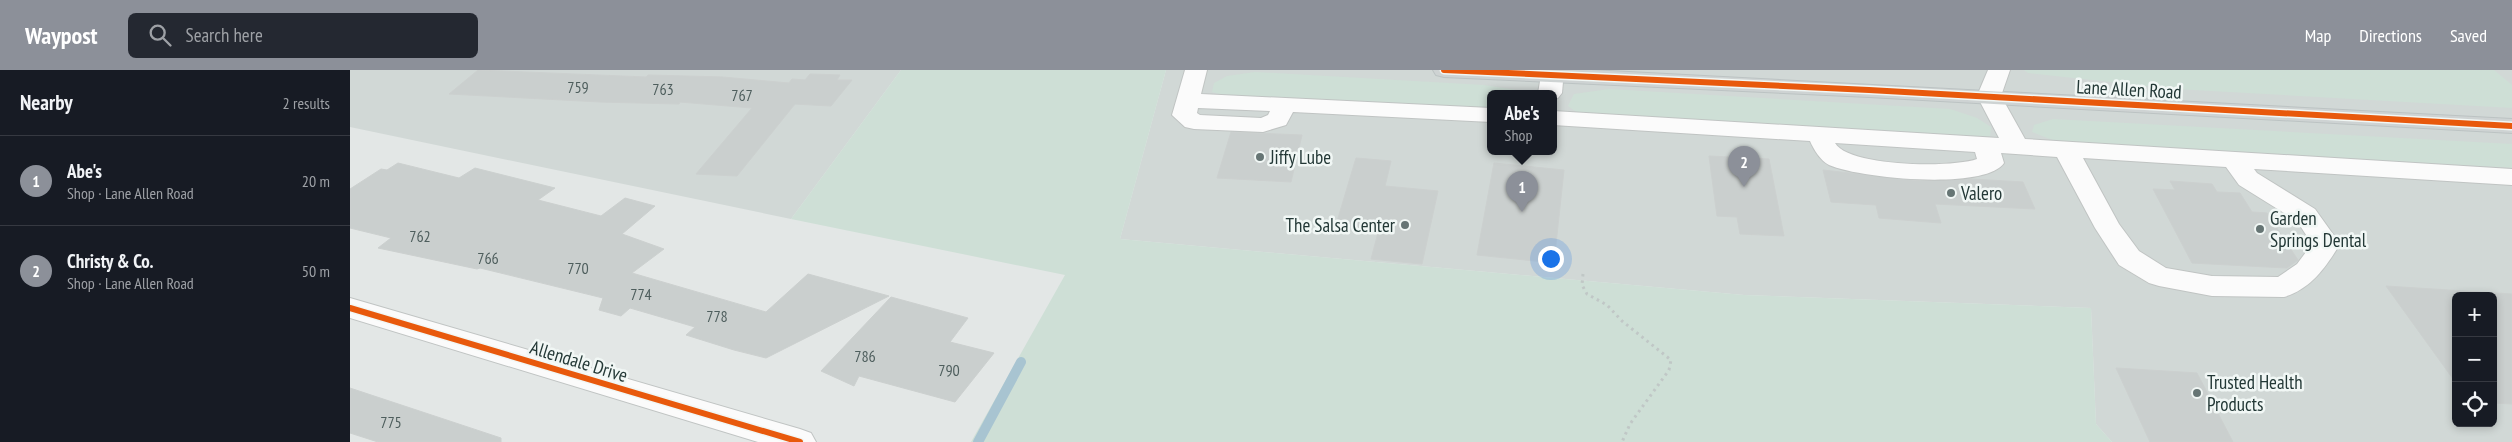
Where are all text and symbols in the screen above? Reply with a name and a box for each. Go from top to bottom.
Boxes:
search box [128,13,478,58]
text: Waypost [25,20,98,51]
icon: search [146,21,174,49]
text: Search here [186,23,263,47]
text: Map [2305,24,2331,47]
text: Directions [2359,24,2422,47]
text: Saved [2450,24,2487,47]
street label: Lane Allen Road [2076,74,2182,104]
house number: 759 [567,77,589,97]
house number: 763 [652,79,674,99]
house number: 767 [731,85,753,105]
text: Nearby [20,89,73,116]
popup [1487,90,1557,155]
text: 2 results [283,93,330,113]
text: Abe's [1505,101,1539,125]
text: Shop [1505,125,1532,145]
place label: Jiffy Lube [1269,145,1331,169]
pin: 2 [1728,146,1760,187]
marker: Jiffy Lube [1254,151,1266,163]
text: Abe's [67,159,102,183]
text: 1 [32,171,40,191]
text: 20 m [302,171,330,191]
pin: 1 [1506,171,1538,212]
place label: Valero [1960,181,2002,205]
text: Shop · Lane Allen Road [67,183,194,203]
marker: Valero [1945,187,1957,199]
place label: Garden Springs Dental [2270,206,2367,252]
place label: The Salsa Center [1286,213,1396,237]
marker: The Salsa Center [1399,219,1411,231]
marker: Garden Springs Dental [2254,223,2266,235]
house number: 762 [409,226,431,246]
your location [1538,246,1564,272]
house number: 766 [477,248,499,268]
text: Christy & Co. [67,249,154,273]
house number: 770 [567,258,589,278]
text: 2 [32,261,40,281]
text: 50 m [302,261,330,281]
text: Shop · Lane Allen Road [67,273,194,293]
house number: 774 [630,284,652,304]
map controls [2452,292,2497,427]
button: + [2452,292,2497,337]
house number: 778 [706,306,728,326]
street label: Allendale Drive [527,335,631,387]
button: − [2452,337,2497,382]
house number: 786 [854,346,876,366]
house number: 790 [938,360,960,380]
place label: Trusted Health Products [2207,370,2303,416]
button: locate [2452,382,2497,427]
marker: Trusted Health Products [2191,387,2203,399]
house number: 775 [380,412,402,432]

